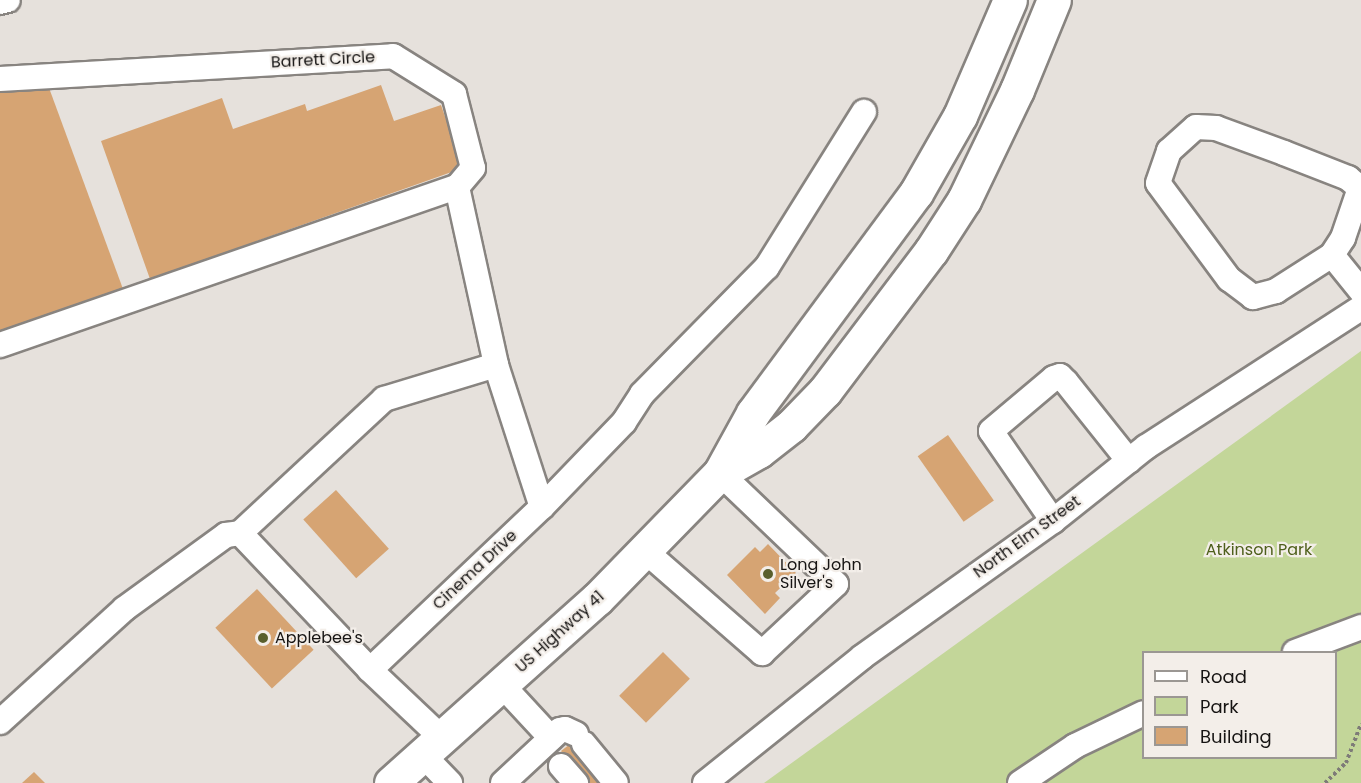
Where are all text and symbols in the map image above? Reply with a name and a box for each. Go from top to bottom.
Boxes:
street label: Barrett Circle [270,48,376,72]
street label: North Elm Street [970,492,1084,582]
street label: Cinema Drive [429,526,521,614]
park label: Atkinson Park [1206,540,1312,560]
place label: Long John Silver's [780,555,862,593]
marker: Long John Silver's [761,567,775,581]
street label: US Highway 41 [512,587,608,677]
place label: Applebee's [275,628,363,648]
marker: Applebee's [256,631,270,645]
legend [1142,651,1337,759]
text: Road [1200,664,1247,689]
text: Park [1200,694,1239,719]
text: Building [1200,724,1272,749]

